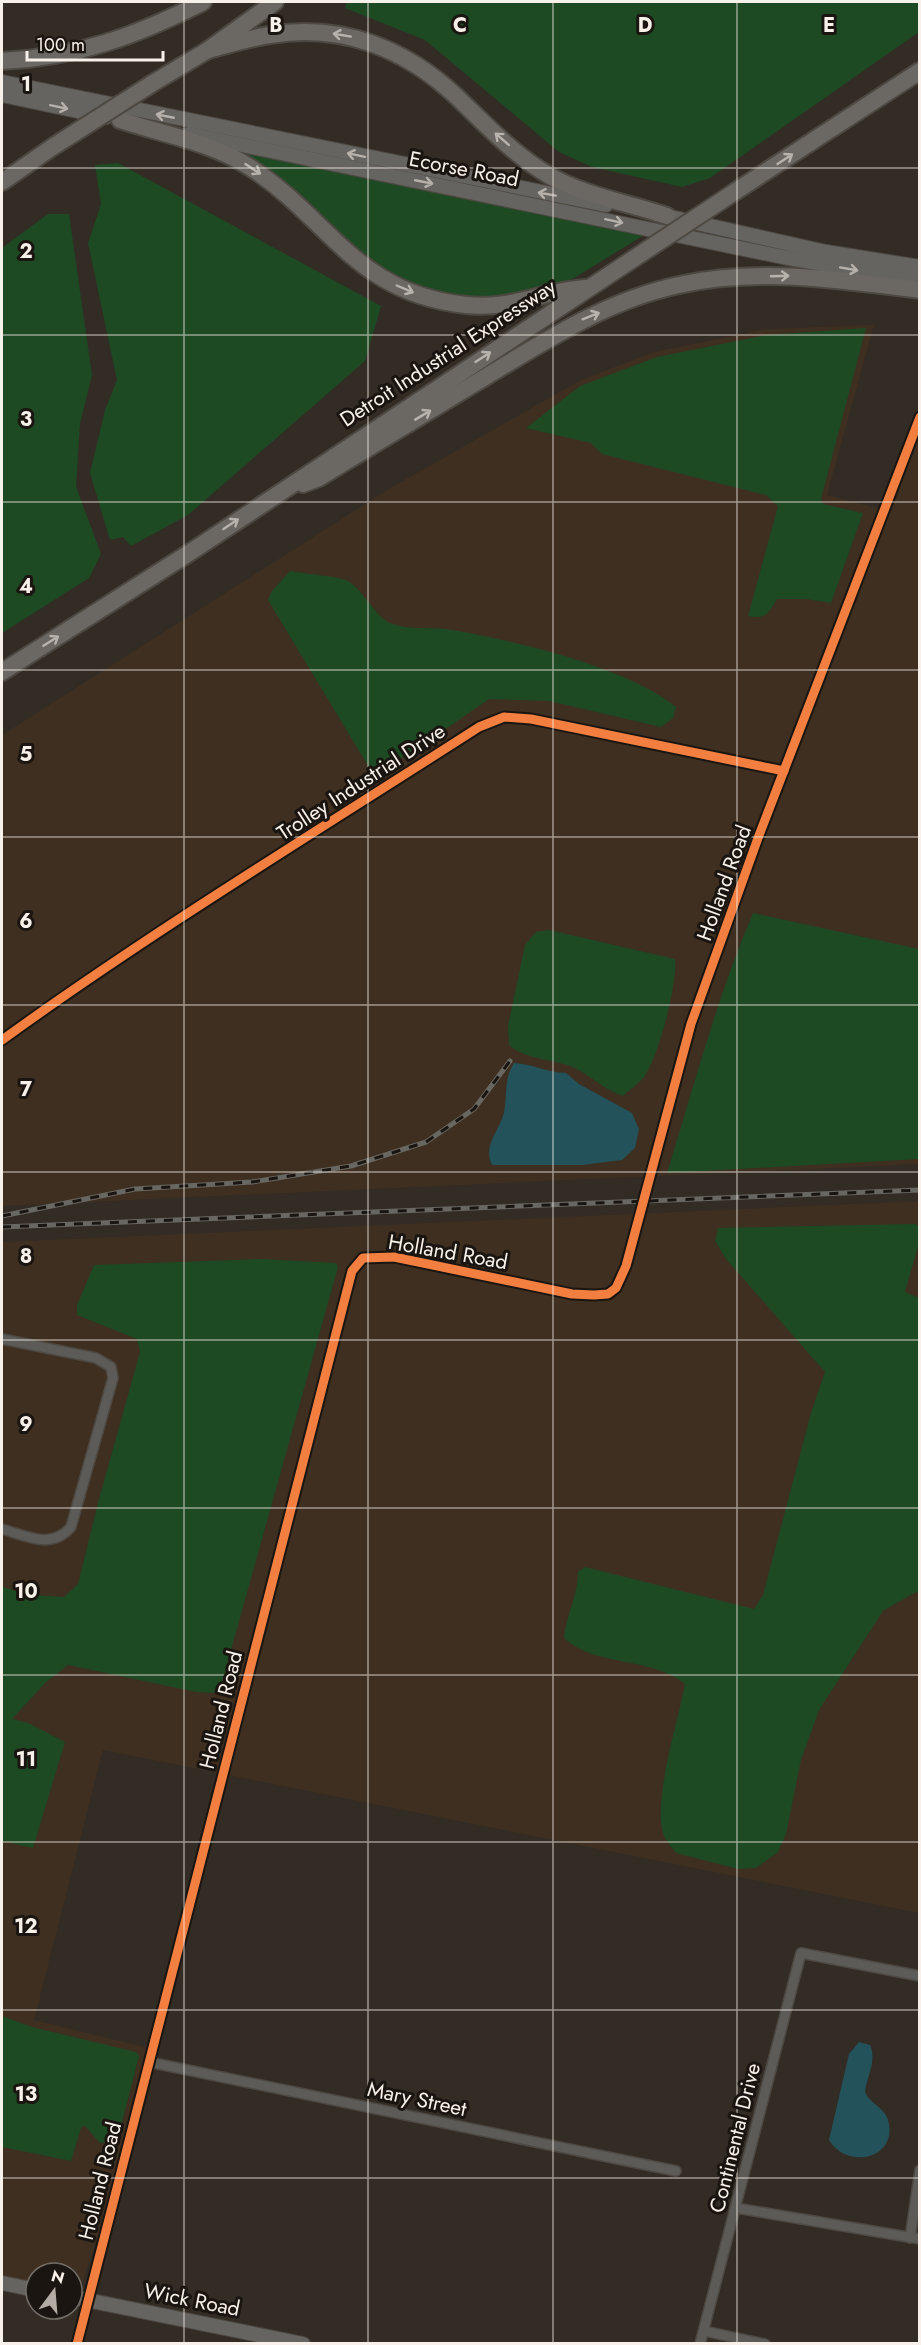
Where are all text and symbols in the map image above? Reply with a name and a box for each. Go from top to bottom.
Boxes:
text: B [269,11,283,40]
text: C [453,11,467,40]
text: D [638,11,652,40]
text: E [823,11,835,40]
scale bar [27,24,164,62]
one-way arrow [332,29,352,40]
text: 100 m [36,32,85,58]
text: 1 [21,70,31,99]
one-way arrow [48,102,68,113]
one-way arrow [156,110,176,121]
one-way arrow [495,132,510,146]
street label: Ecorse Road [407,144,521,194]
one-way arrow [347,149,367,160]
one-way arrow [776,153,792,165]
one-way arrow [244,164,261,176]
one-way arrow [414,177,434,188]
one-way arrow [538,188,558,199]
one-way arrow [604,216,623,227]
text: 2 [19,237,33,266]
one-way arrow [839,263,858,274]
one-way arrow [769,270,789,281]
street label: Detroit Industrial Expressway [334,271,563,434]
one-way arrow [396,285,414,296]
one-way arrow [581,310,599,321]
one-way arrow [474,351,491,363]
text: 3 [20,405,32,434]
one-way arrow [414,408,431,420]
one-way arrow [223,518,239,530]
text: 4 [19,572,33,601]
one-way arrow [42,634,59,646]
street label: Trolley Industrial Drive [271,716,451,848]
text: 5 [20,740,33,769]
street label: Holland Road [689,821,759,945]
text: 6 [19,907,33,936]
text: 7 [20,1075,33,1104]
street label: Holland Road [386,1227,510,1277]
text: 8 [20,1242,32,1271]
text: 9 [19,1410,33,1439]
text: 10 [14,1577,38,1606]
street label: Holland Road [192,1648,250,1772]
text: 11 [16,1745,36,1774]
text: 12 [14,1912,38,1941]
street label: Continental Drive [702,2060,768,2216]
street label: Mary Street [365,2074,469,2124]
text: 13 [15,2080,37,2109]
street label: Holland Road [71,2119,129,2243]
north arrow [24,2261,84,2321]
text: N [49,2264,67,2290]
street label: Wick Road [141,2276,243,2324]

